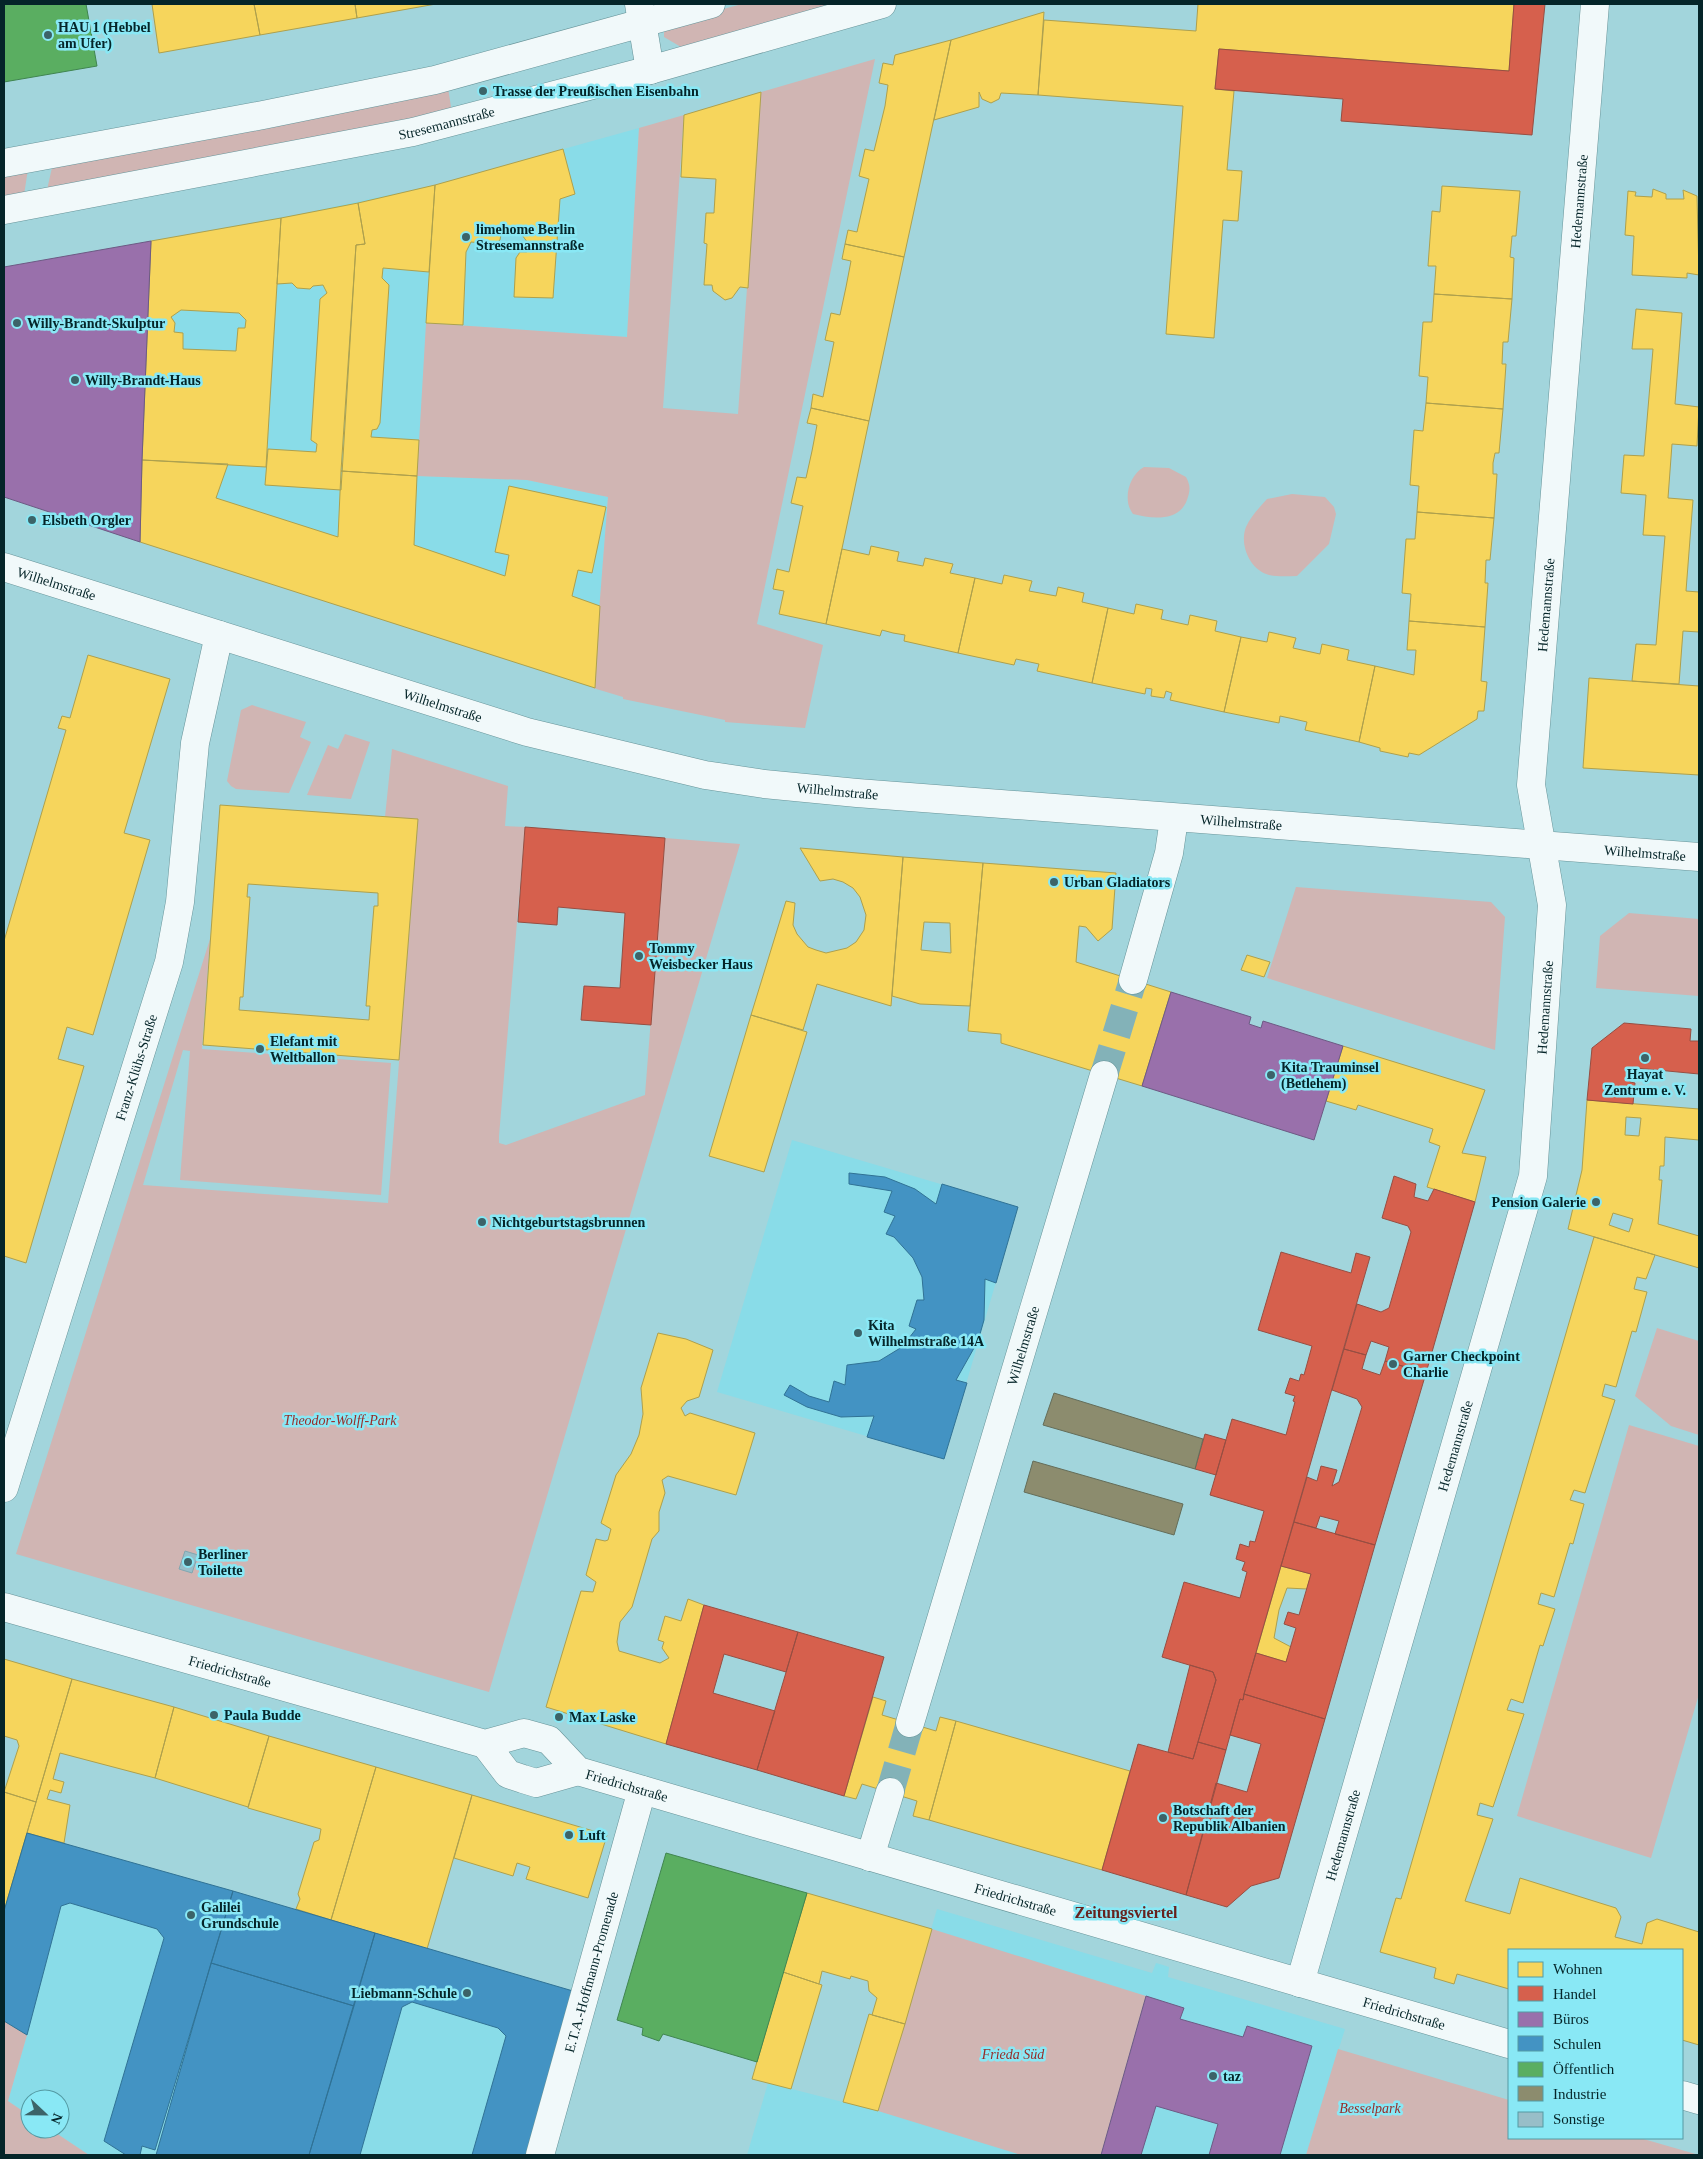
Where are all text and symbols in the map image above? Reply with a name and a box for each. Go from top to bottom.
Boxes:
place label: HAU 1 (Hebbel am Ufer) [58,20,151,52]
marker: HAU 1 (Hebbel am Ufer) [42,29,54,41]
place label: Trasse der Preußischen Eisenbahn [493,84,699,99]
marker: Trasse der Preußischen Eisenbahn [477,85,489,97]
street label: Stresemannstraße [397,104,496,143]
street label: Hedemannstraße [1568,154,1591,249]
place label: limehome Berlin Stresemannstraße [476,222,584,253]
marker: limehome Berlin Stresemannstraße [460,231,472,243]
place label: Willy-Brandt-Skulptur [27,316,165,331]
marker: Willy-Brandt-Skulptur [11,317,23,329]
place label: Willy-Brandt-Haus [85,373,201,388]
marker: Willy-Brandt-Haus [69,374,81,386]
place label: Elsbeth Orgler [42,513,131,528]
marker: Elsbeth Orgler [26,514,38,526]
street label: Hedemannstraße [1535,558,1558,653]
street label: Wilhelmstraße [15,565,98,603]
street label: Wilhelmstraße [401,686,484,725]
street label: Wilhelmstraße [796,780,879,803]
street label: Wilhelmstraße [1200,812,1283,833]
street label: Wilhelmstraße [1604,843,1686,864]
place label: Urban Gladiators [1064,875,1171,890]
marker: Urban Gladiators [1048,876,1060,888]
place label: Tommy Weisbecker Haus [649,941,753,972]
marker: Tommy Weisbecker Haus [633,950,645,962]
street label: Hedemannstraße [1535,960,1556,1055]
street label: Franz-Klühs-Straße [113,1012,160,1122]
place label: Elefant mit Weltballon [270,1034,338,1065]
marker: Elefant mit Weltballon [254,1043,266,1055]
marker: Hayat Zentrum e. V. [1639,1052,1651,1064]
place label: Kita Trauminsel (Betlehem) [1281,1060,1379,1092]
place label: Hayat Zentrum e. V. [1604,1067,1686,1098]
marker: Kita Trauminsel (Betlehem) [1265,1069,1277,1081]
place label: Pension Galerie [1492,1195,1586,1210]
marker: Pension Galerie [1590,1196,1602,1208]
place label: Nichtgeburtstagsbrunnen [492,1215,645,1230]
marker: Nichtgeburtstagsbrunnen [476,1216,488,1228]
street label: Wilhelmstraße [1005,1304,1042,1387]
place label: Kita Wilhelmstraße 14A [868,1318,985,1349]
marker: Kita Wilhelmstraße 14A [852,1327,864,1339]
place label: Garner Checkpoint Charlie [1403,1349,1520,1380]
marker: Garner Checkpoint Charlie [1387,1358,1399,1370]
street label: Hedemannstraße [1435,1399,1476,1493]
park label: Theodor-Wolff-Park [284,1413,397,1428]
place label: Berliner Toilette [198,1547,248,1578]
marker: Berliner Toilette [182,1556,194,1568]
street label: Friedrichstraße [187,1653,273,1691]
place label: Paula Budde [224,1708,301,1723]
marker: Paula Budde [208,1709,220,1721]
place label: Max Laske [569,1710,636,1725]
marker: Max Laske [553,1711,565,1723]
street label: Friedrichstraße [584,1767,670,1805]
street label: Hedemannstraße [1323,1788,1363,1882]
place label: Botschaft der Republik Albanien [1173,1803,1286,1834]
marker: Botschaft der Republik Albanien [1157,1812,1169,1824]
place label: Luft [579,1828,606,1843]
marker: Luft [563,1829,575,1841]
street label: Friedrichstraße [973,1881,1058,1919]
street label: E.T.A.-Hoffmann-Promenade [562,1890,621,2054]
place label: Galilei Grundschule [201,1900,279,1931]
district label: Zeitungsviertel [1074,1904,1178,1922]
marker: Galilei Grundschule [185,1909,197,1921]
legend [1508,1949,1683,2139]
text: Wohnen [1553,1961,1603,1977]
place label: Liebmann-Schule [351,1986,457,2001]
text: Handel [1553,1986,1596,2002]
marker: Liebmann-Schule [461,1987,473,1999]
street label: Friedrichstraße [1361,1995,1447,2033]
text: Büros [1553,2011,1589,2027]
text: Schulen [1553,2036,1602,2052]
park label: Frieda Süd [981,2047,1045,2062]
text: Öffentlich [1553,2061,1615,2077]
place label: taz [1223,2069,1241,2084]
marker: taz [1207,2070,1219,2082]
text: Industrie [1553,2086,1607,2102]
north arrow [20,2089,70,2139]
park label: Besselpark [1339,2101,1401,2116]
text: N [48,2111,65,2126]
text: Sonstige [1553,2111,1605,2127]

